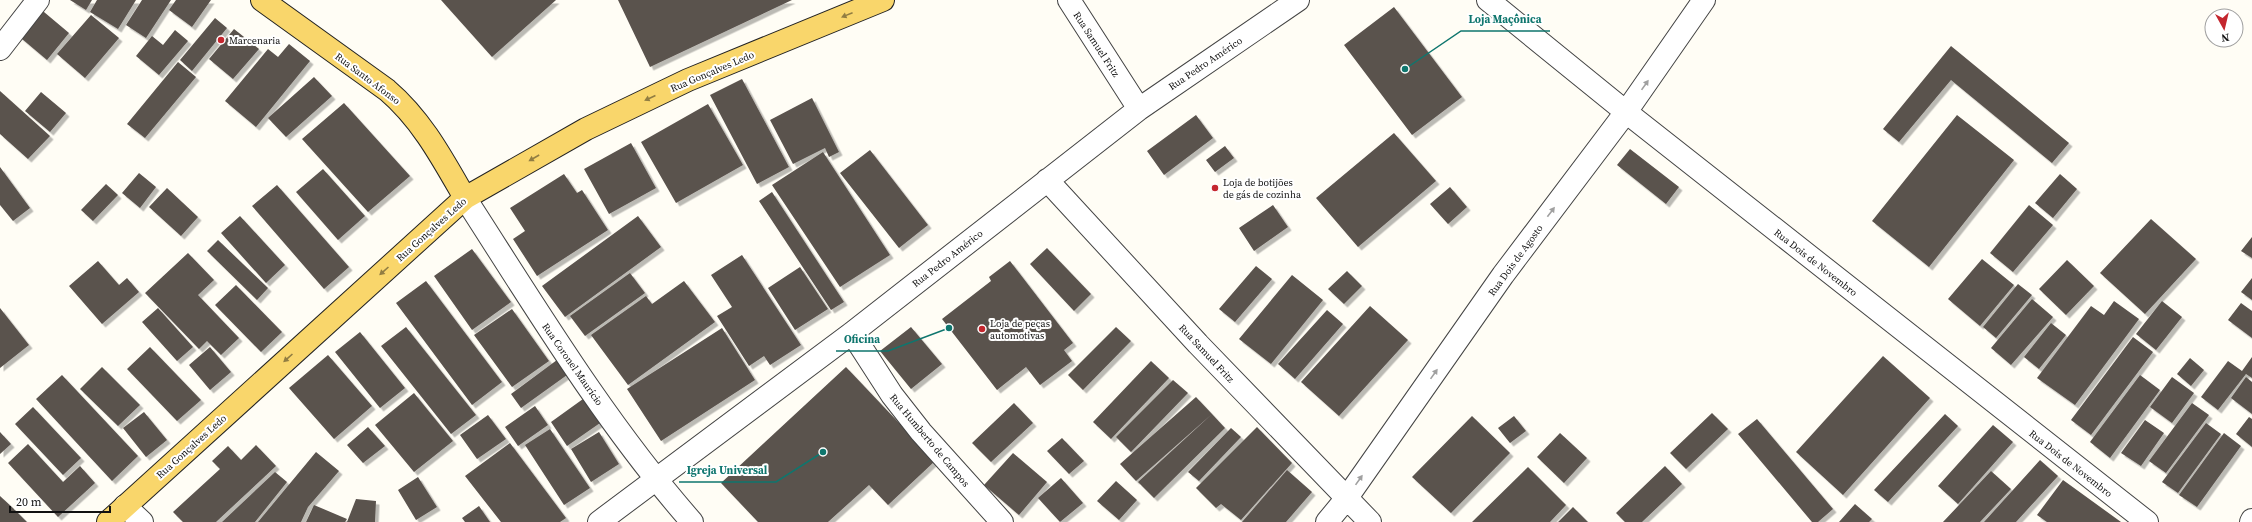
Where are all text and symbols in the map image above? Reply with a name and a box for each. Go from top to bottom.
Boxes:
callout: Loja Maçônica [1461,8,1550,31]
north arrow [2204,8,2244,48]
street label: Rua Samuel Fritz [1071,9,1123,80]
one-way arrow [840,12,852,18]
text: Loja Maçônica [1468,12,1542,27]
text: N [2220,29,2230,45]
place label: Marcenaria [229,34,281,47]
street label: Rua Pedro Américo [1166,34,1245,93]
marker: Marcenaria [216,35,226,45]
street label: Rua Gonçalves Ledo [668,48,756,95]
street label: Rua Santo Afonso [333,50,403,107]
one-way arrow [1641,80,1649,90]
one-way arrow [644,95,655,101]
one-way arrow [529,155,540,161]
place label: Loja de botijões de gás de cozinha [1223,176,1302,201]
marker: Loja de botijões de gás de cozinha [1210,183,1220,193]
street label: Rua Gonçalves Ledo [394,194,469,264]
one-way arrow [1547,206,1555,217]
street label: Rua Dois de Agosto [1485,222,1546,299]
street label: Rua Pedro Américo [909,226,986,290]
street label: Rua Dois de Novembro [1771,226,1860,299]
one-way arrow [379,266,389,276]
place label: Loja de peças automotivas [990,317,1050,342]
street label: Rua Coronel Maurício [539,321,606,408]
street label: Rua Samuel Fritz [1176,321,1237,386]
marker: Loja de peças automotivas [977,324,987,334]
callout: Oficina [836,328,888,351]
text: Oficina [844,332,880,347]
one-way arrow [282,354,293,363]
one-way arrow [1430,368,1438,379]
street label: Rua Humberto de Campos [887,391,972,490]
street label: Rua Gonçalves Ledo [154,411,229,481]
street label: Rua Dois de Novembro [2026,427,2115,500]
callout: Igreja Universal [679,459,776,482]
text: Igreja Universal [687,463,768,478]
one-way arrow [1355,475,1363,485]
scale bar [10,488,110,514]
text: 20 m [16,494,42,510]

